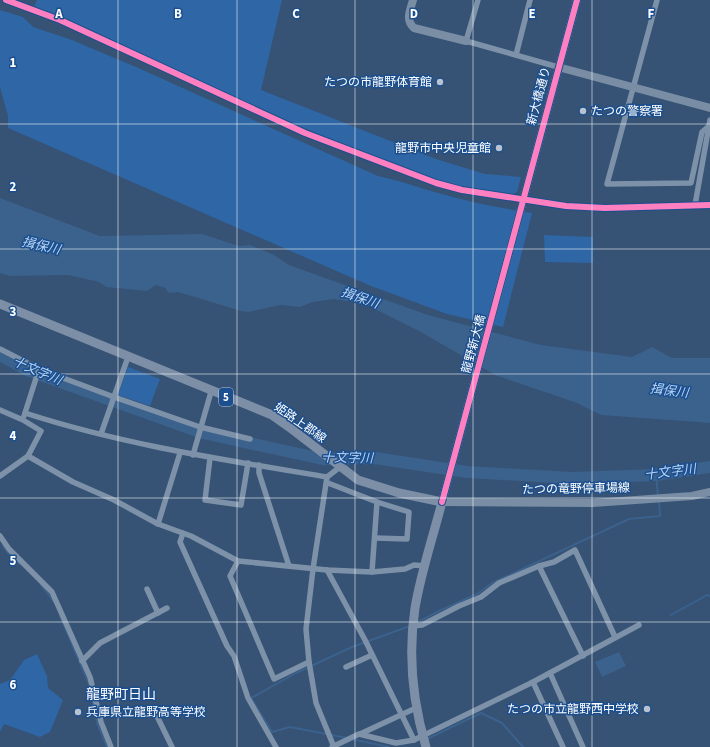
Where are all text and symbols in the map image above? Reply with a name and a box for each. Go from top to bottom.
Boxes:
text: A [54,5,63,23]
text: B [174,5,182,23]
text: C [292,5,300,23]
text: D [410,5,418,23]
text: E [528,5,536,23]
text: F [648,5,655,23]
text: 1 [10,54,17,72]
street label: 新大橋通り [523,65,555,127]
place label: たつの市龍野体育館 [324,74,432,91]
marker: たつの市龍野体育館 [435,77,445,87]
place label: たつの警察署 [591,103,663,120]
marker: たつの警察署 [578,106,588,116]
place label: 龍野市中央児童館 [395,140,491,157]
marker: 龍野市中央児童館 [494,143,504,153]
text: 2 [10,178,17,196]
water label: 揖保川 [20,233,64,260]
water label: 揖保川 [339,283,383,314]
text: 3 [10,303,17,321]
street label: 龍野新大橋 [458,313,490,375]
water label: 十文字川 [10,353,66,390]
water label: 揖保川 [649,380,691,403]
road number: 5 [219,388,233,406]
street label: 姫路上郡線 [271,399,329,447]
text: 4 [10,427,17,445]
water label: 十文字川 [321,449,375,467]
water label: 十文字川 [643,460,699,484]
street label: たつの竜野停車場線 [522,480,630,498]
text: 5 [10,552,17,570]
text: 6 [10,676,17,694]
district label: 龍野町日山 [86,685,156,705]
place label: たつの市立龍野西中学校 [507,701,639,718]
place label: 兵庫県立龍野高等学校 [86,704,206,721]
marker: たつの市立龍野西中学校 [642,704,652,714]
marker: 兵庫県立龍野高等学校 [73,707,83,717]

